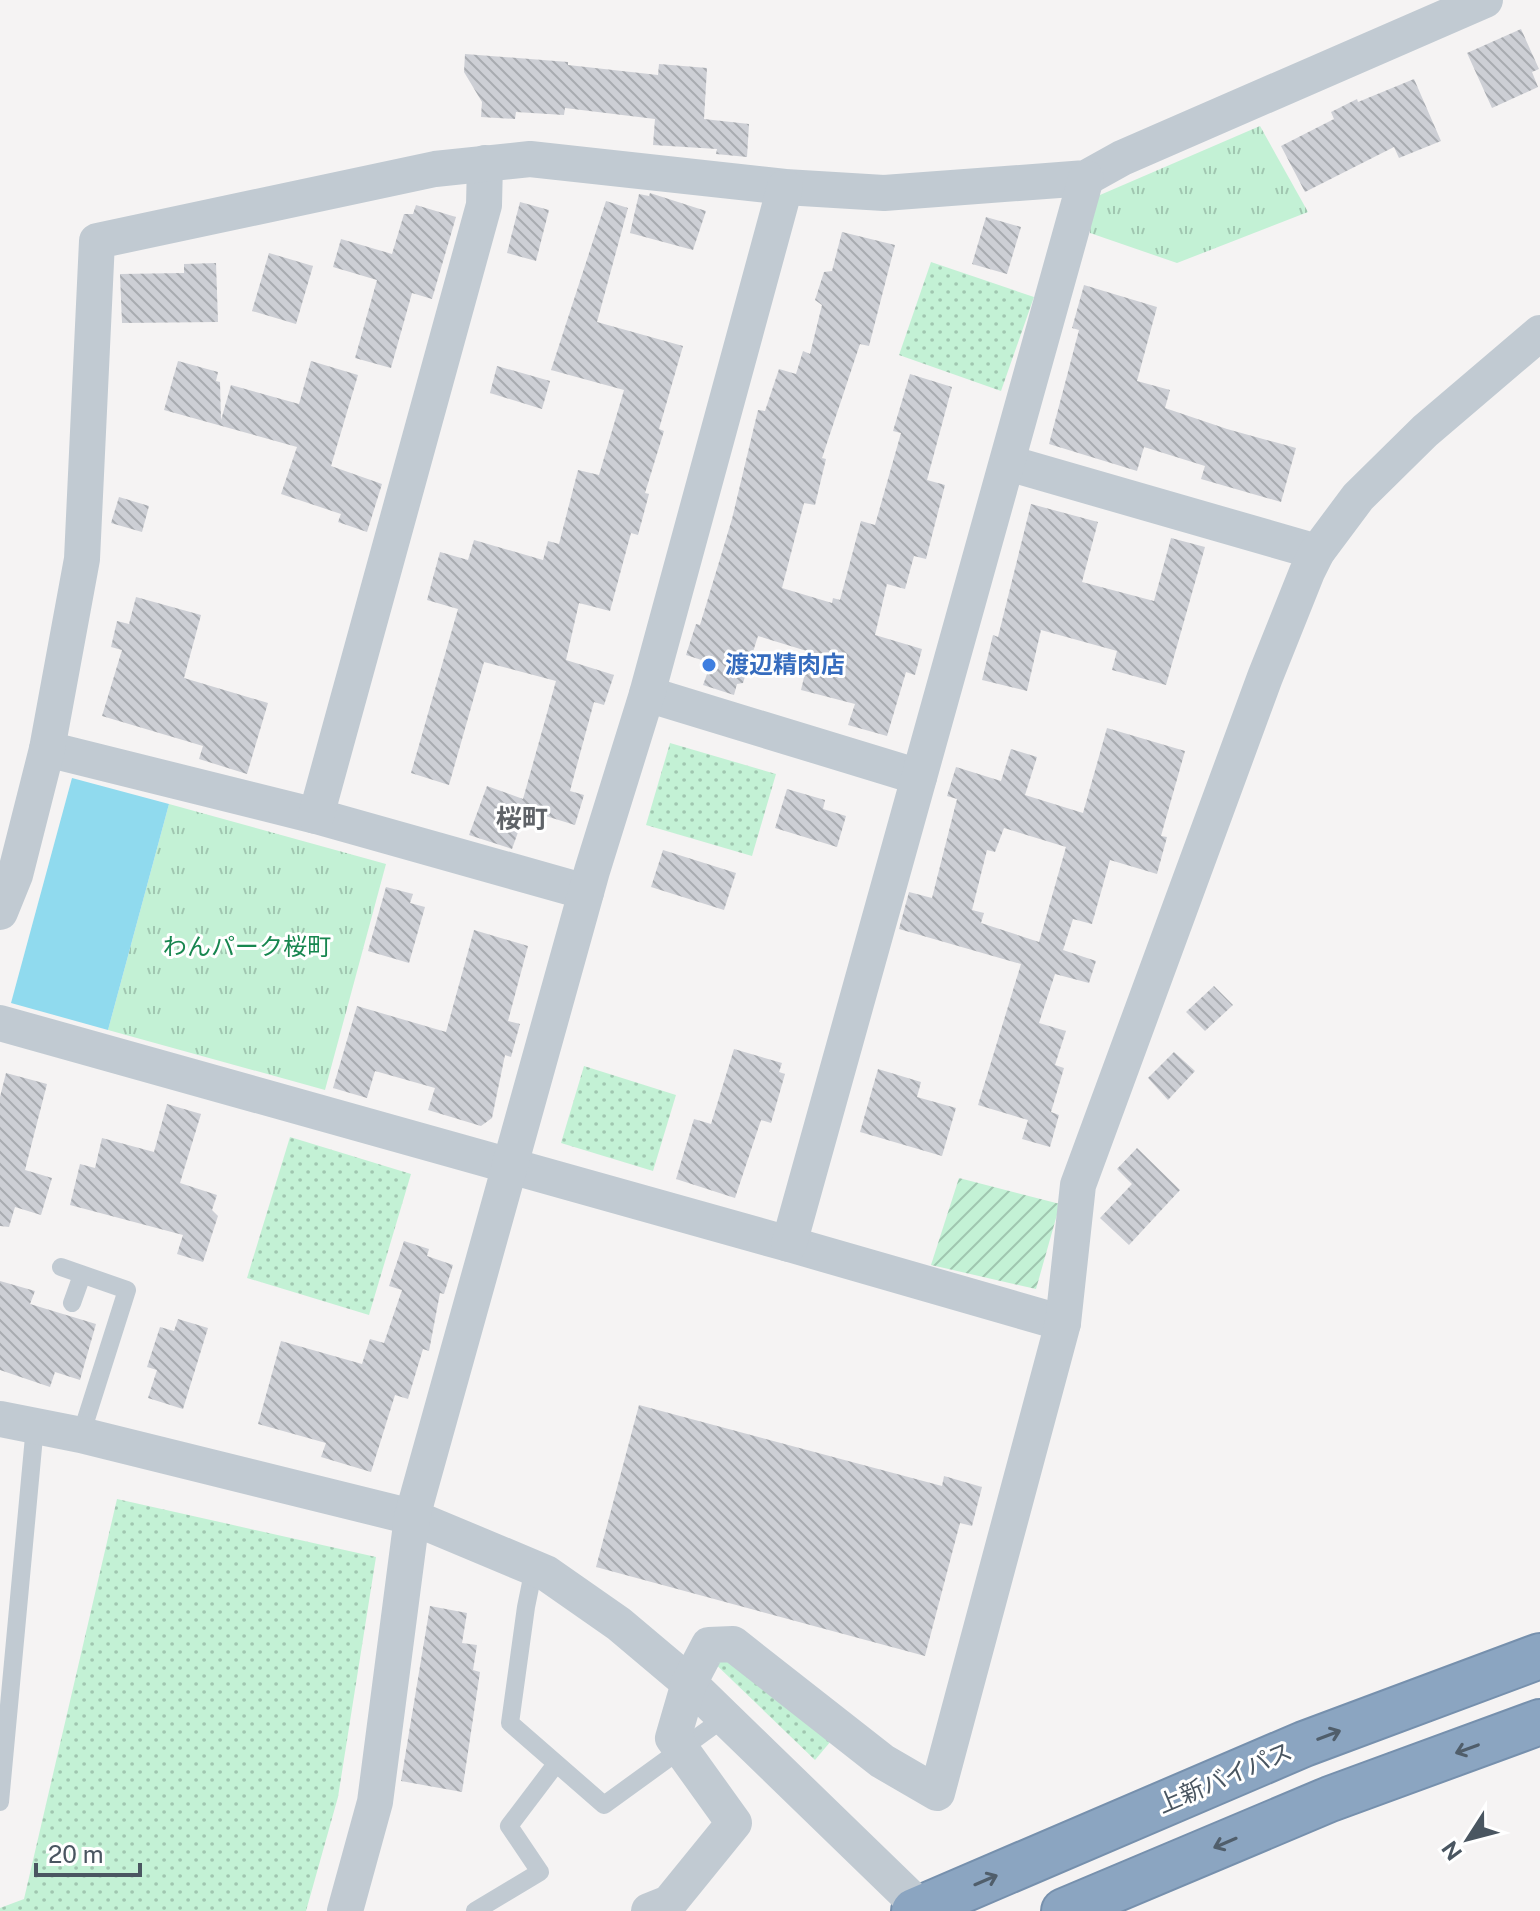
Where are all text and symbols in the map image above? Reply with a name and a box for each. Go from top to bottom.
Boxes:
place label: 渡辺精肉店 [725,650,845,678]
marker: 渡辺精肉店 [700,656,718,674]
district label: 桜町 [496,803,548,834]
park label: わんパーク桜町 [163,932,331,960]
one-way arrow [1316,1727,1340,1741]
street label: 上新バイパス [1153,1736,1296,1818]
one-way arrow [1455,1743,1480,1757]
north arrow [1428,1799,1508,1879]
scale bar [36,1827,140,1877]
text: N [1436,1836,1467,1865]
one-way arrow [1213,1837,1238,1852]
text: 20 m [48,1840,104,1868]
one-way arrow [973,1872,998,1887]

